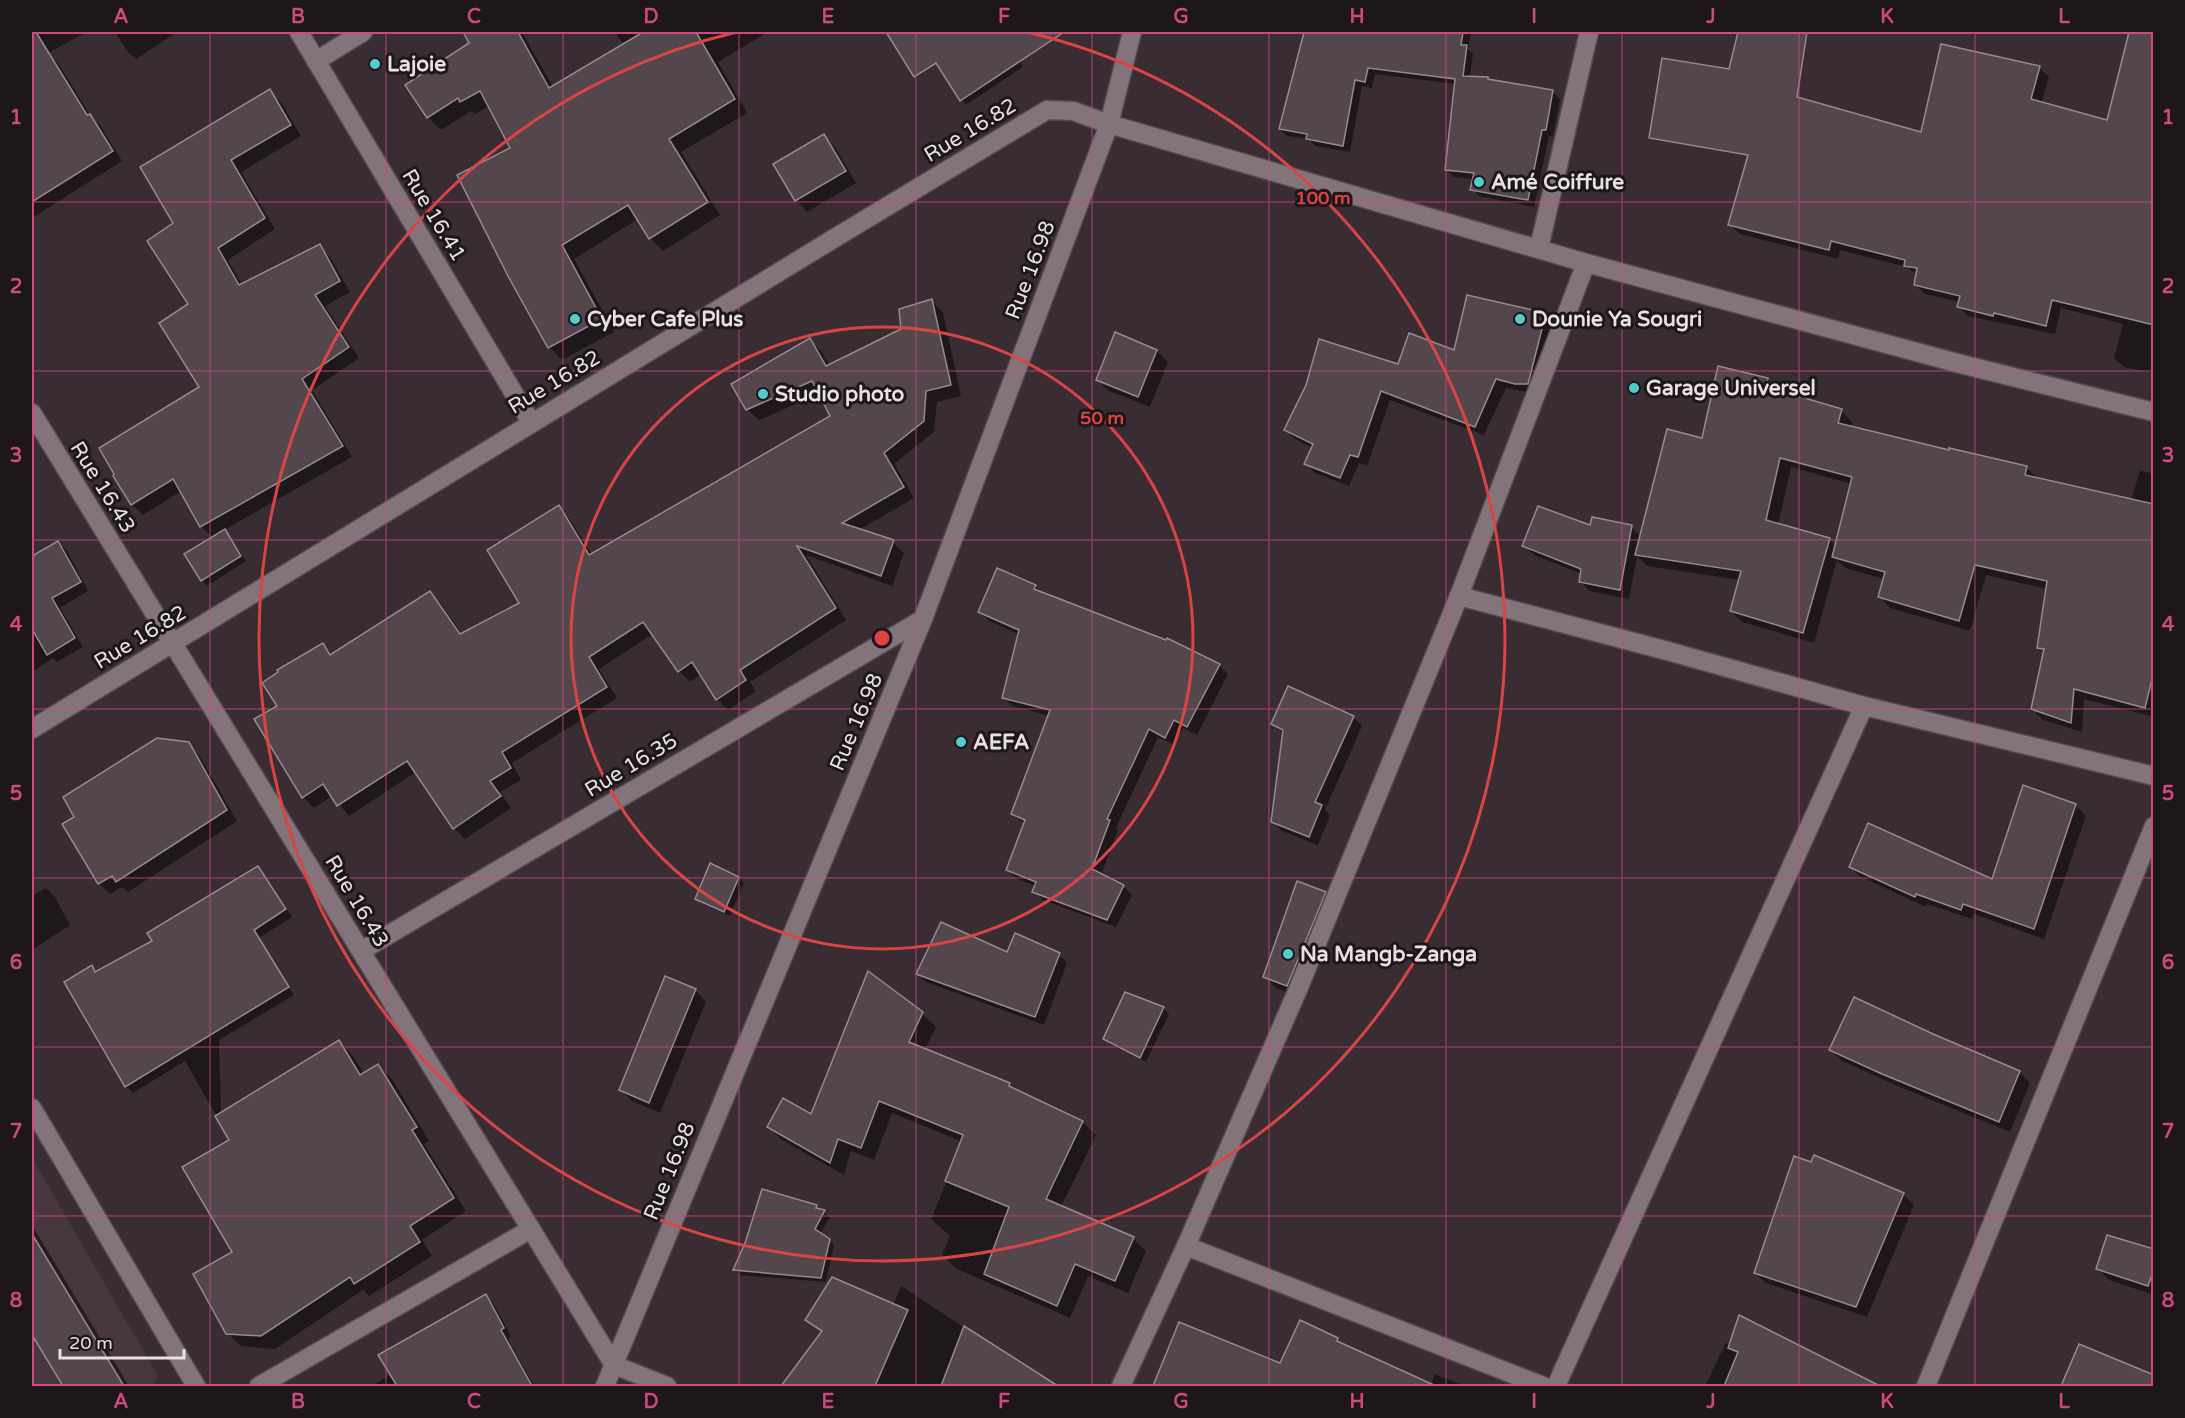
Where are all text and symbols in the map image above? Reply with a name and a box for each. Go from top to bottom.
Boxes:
text: A [114,5,129,29]
text: B [291,5,305,29]
text: C [467,5,481,29]
text: D [643,5,659,29]
text: E [822,5,835,29]
text: F [998,5,1010,29]
text: G [1173,5,1189,29]
text: H [1349,5,1365,29]
text: I [1531,5,1537,29]
text: J [1705,5,1716,29]
text: K [1880,5,1894,29]
text: L [2058,5,2070,29]
place label: Lajoie [387,52,446,77]
marker: Lajoie [368,57,382,71]
street label: Rue 16.82 [920,93,1021,168]
text: 1 [10,106,22,130]
text: 1 [2162,106,2174,130]
street label: Rue 16.41 [396,165,471,266]
place label: Amé Coiffure [1491,170,1624,195]
marker: Amé Coiffure [1472,175,1486,189]
text: 100 m [1295,187,1351,209]
street label: Rue 16.98 [1000,217,1061,323]
text: 2 [10,275,22,299]
text: 2 [2162,275,2174,299]
place label: Cyber Cafe Plus [587,307,743,332]
place label: Dounie Ya Sougri [1532,307,1702,332]
marker: Cyber Cafe Plus [568,312,582,326]
marker: Dounie Ya Sougri [1513,312,1527,326]
street label: Rue 16.82 [504,345,605,420]
place label: Garage Universel [1646,376,1816,401]
marker: Garage Universel [1627,381,1641,395]
place label: Studio photo [775,382,905,407]
marker: Studio photo [756,387,770,401]
text: 50 m [1080,407,1124,429]
street label: Rue 16.43 [65,437,140,538]
text: 3 [10,444,22,468]
text: 3 [2162,444,2174,468]
street label: Rue 16.82 [90,600,191,675]
text: 4 [10,613,23,637]
text: 4 [2162,613,2175,637]
centre of rings [872,628,892,648]
street label: Rue 16.98 [825,670,888,775]
street label: Rue 16.35 [581,728,682,803]
place label: AEFA [973,730,1029,755]
marker: AEFA [954,735,968,749]
text: 5 [10,782,22,806]
text: 5 [2162,782,2174,806]
street label: Rue 16.43 [319,851,394,952]
place label: Na Mangb-Zanga [1300,942,1477,967]
marker: Na Mangb-Zanga [1281,947,1295,961]
text: 6 [10,951,22,975]
text: 6 [2162,951,2174,975]
street label: Rue 16.98 [639,1119,700,1224]
text: 7 [10,1120,22,1144]
text: 7 [2162,1120,2174,1144]
text: 8 [10,1289,22,1313]
text: 8 [2162,1289,2174,1313]
scale bar [60,1322,184,1360]
text: 20 m [69,1332,113,1354]
text: A [114,1390,129,1414]
text: B [291,1390,305,1414]
text: C [467,1390,481,1414]
text: D [643,1390,659,1414]
text: E [822,1390,835,1414]
text: F [998,1390,1010,1414]
text: G [1173,1390,1189,1414]
text: H [1349,1390,1365,1414]
text: I [1531,1390,1537,1414]
text: J [1705,1390,1716,1414]
text: K [1880,1390,1894,1414]
text: L [2058,1390,2070,1414]

